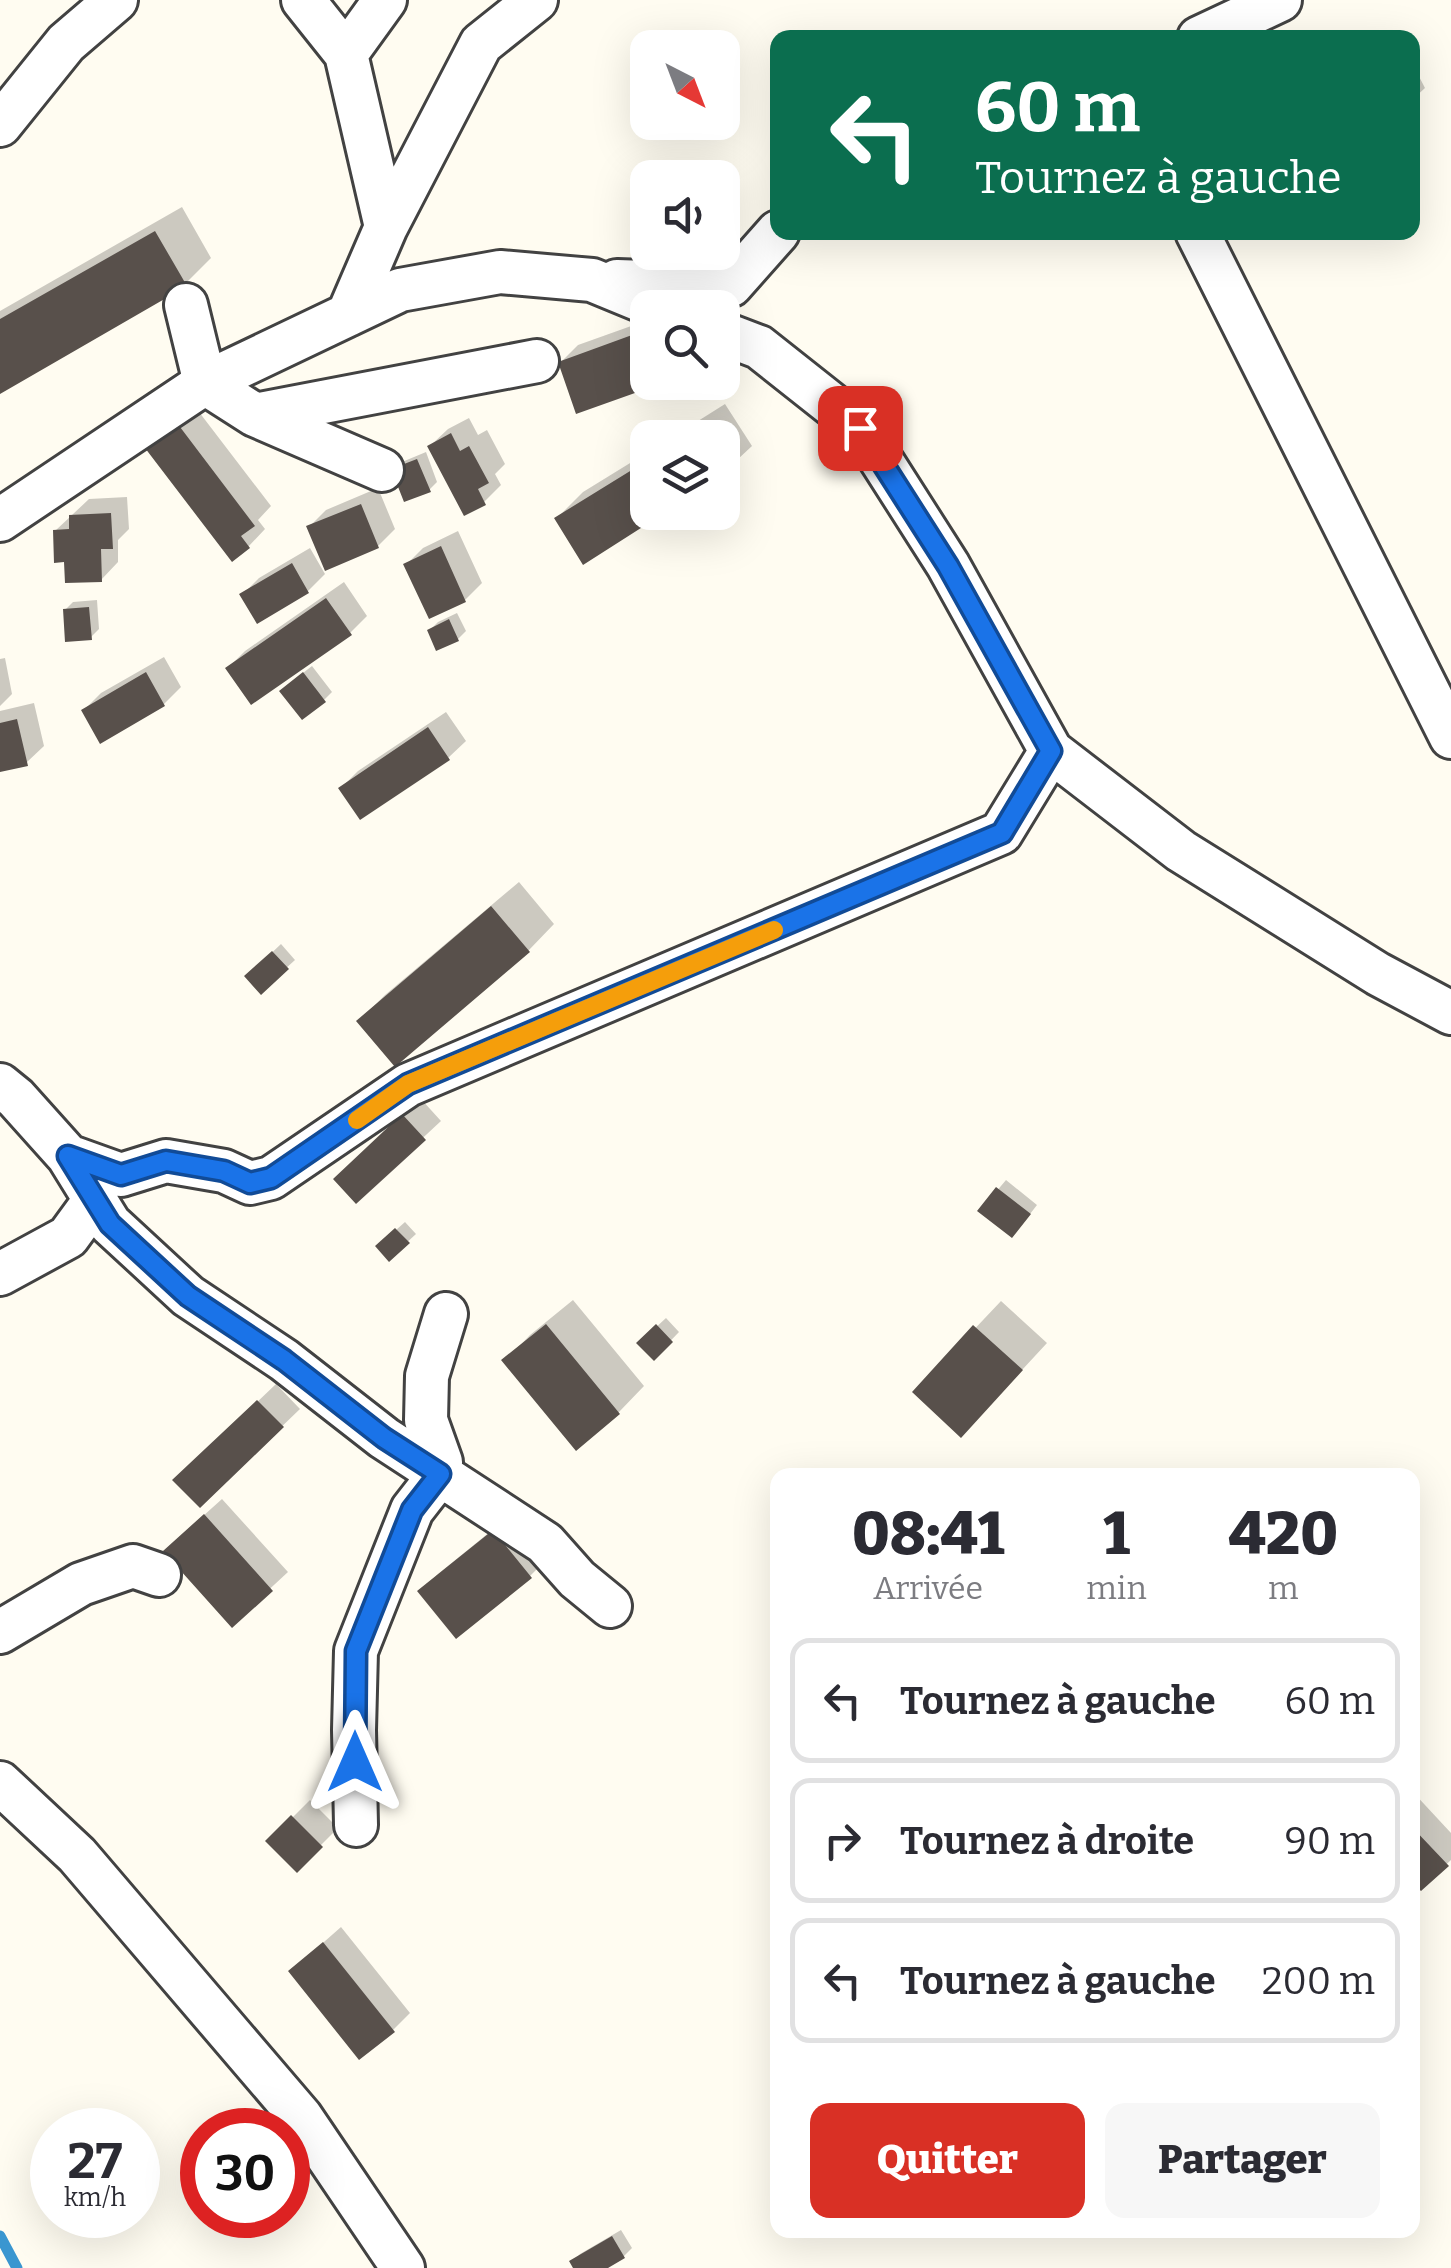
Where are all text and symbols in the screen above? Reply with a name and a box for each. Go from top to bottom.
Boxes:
north arrow [630,30,740,140]
map controls [630,30,740,530]
text: 60 m [975,66,1140,150]
icon: left [810,70,940,200]
text: Tournez à gauche [975,151,1342,205]
button: sound [630,160,740,270]
button: search [630,290,740,400]
pin [818,386,903,471]
icon: arrive [833,401,888,456]
button: layers [630,420,740,530]
text: 08:41 [852,1498,1004,1570]
text: 1 [1103,1498,1130,1570]
text: 420 [1229,1498,1338,1570]
text: Arrivée [873,1569,983,1607]
text: min [1086,1569,1147,1607]
text: m [1268,1569,1299,1607]
icon: left [815,1673,870,1728]
text: Tournez à gauche [900,1678,1216,1724]
text: 60 m [1284,1678,1375,1724]
position arrow [303,1710,407,1814]
icon: right [815,1813,870,1868]
text: Tournez à droite [900,1818,1194,1864]
text: 90 m [1285,1818,1375,1864]
icon: left [815,1953,870,2008]
text: Tournez à gauche [900,1958,1216,2004]
text: 200 m [1262,1958,1375,2004]
button: Quitter [810,2103,1085,2218]
button: Partager [1105,2103,1380,2218]
speed limit sign: 30 [180,2108,310,2238]
text: 27 [68,2131,122,2191]
text: km/h [64,2183,126,2213]

